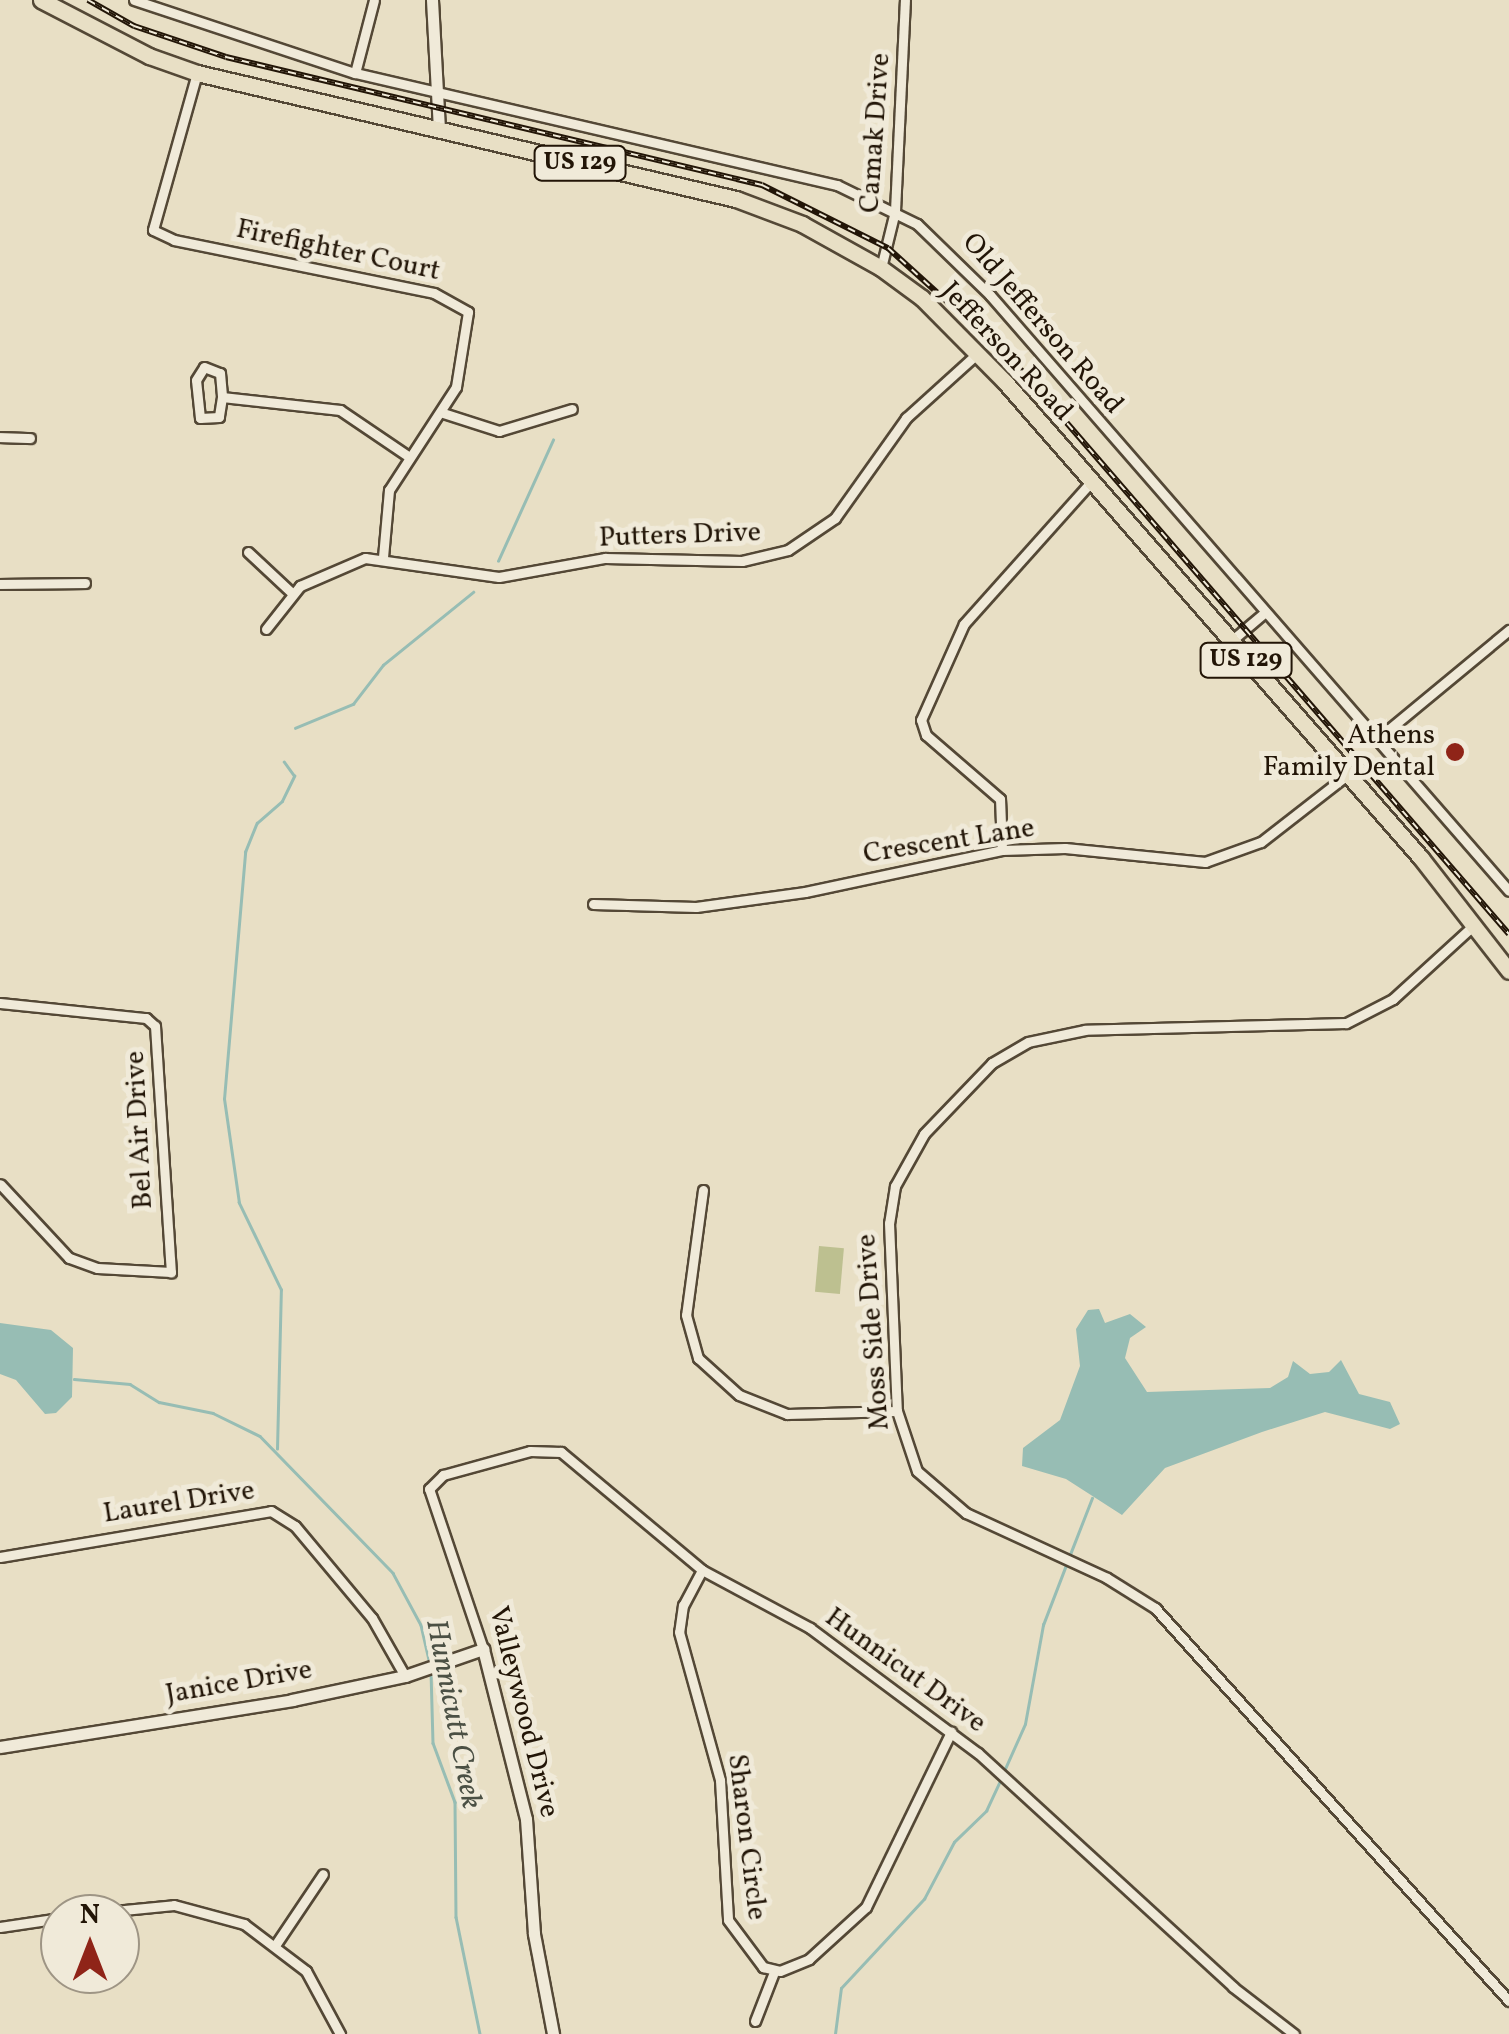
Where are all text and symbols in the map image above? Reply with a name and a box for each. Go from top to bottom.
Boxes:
street label: Camak Drive [854,52,898,214]
road number: US 129 [532,143,628,183]
street label: Firefighter Court [233,213,443,289]
street label: Old Jefferson Road [954,227,1130,421]
street label: Jefferson Road [933,275,1079,429]
street label: Putters Drive [598,516,762,556]
road number: US 129 [1198,640,1294,680]
place label: Athens Family Dental [1262,719,1435,785]
marker: Athens Family Dental [1444,741,1466,763]
street label: Crescent Lane [861,812,1037,872]
street label: Bel Air Drive [119,1050,161,1210]
street label: Moss Side Drive [850,1233,898,1431]
street label: Laurel Drive [101,1474,257,1532]
street label: Hunnicut Drive [818,1601,992,1741]
street label: Valleywood Drive [481,1603,565,1821]
water label: Hunnicutt Creek [417,1616,489,1812]
street label: Janice Drive [163,1654,315,1712]
street label: Sharon Circle [719,1752,773,1922]
north arrow [40,1894,140,1994]
text: N [80,1896,100,1935]

